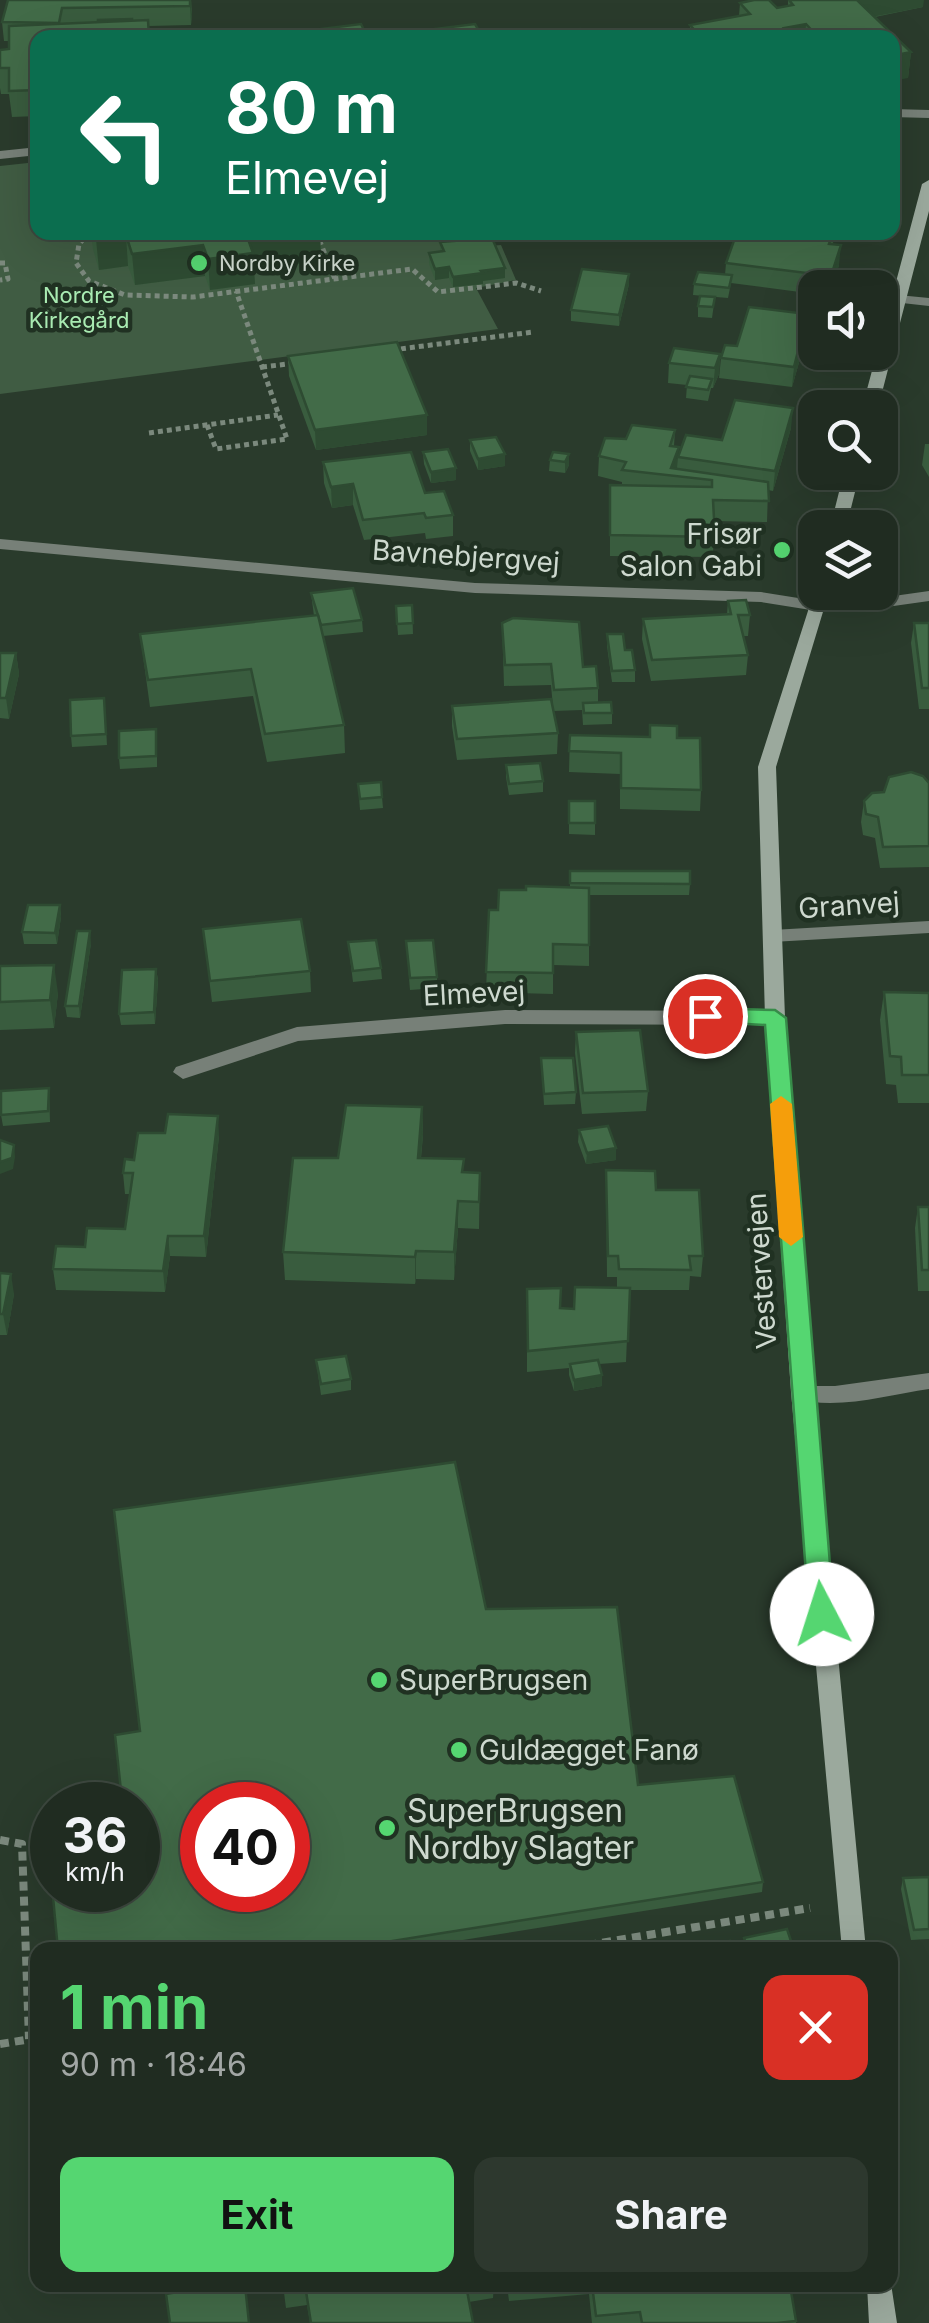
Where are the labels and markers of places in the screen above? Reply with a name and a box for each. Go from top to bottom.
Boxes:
place label: Nordby Kirke [219,250,355,276]
marker: Nordby Kirke [188,252,210,274]
place label: Frisør Salon Gabi [620,517,762,583]
marker: Frisør Salon Gabi [771,539,793,561]
pin [663,974,748,1059]
place label: SuperBrugsen [399,1663,588,1697]
marker: SuperBrugsen [368,1669,390,1691]
place label: Guldægget Fanø [479,1733,699,1767]
marker: Guldægget Fanø [448,1739,470,1761]
place label: SuperBrugsen Nordby Slagter [407,1791,634,1867]
marker: SuperBrugsen Nordby Slagter [376,1817,398,1839]

